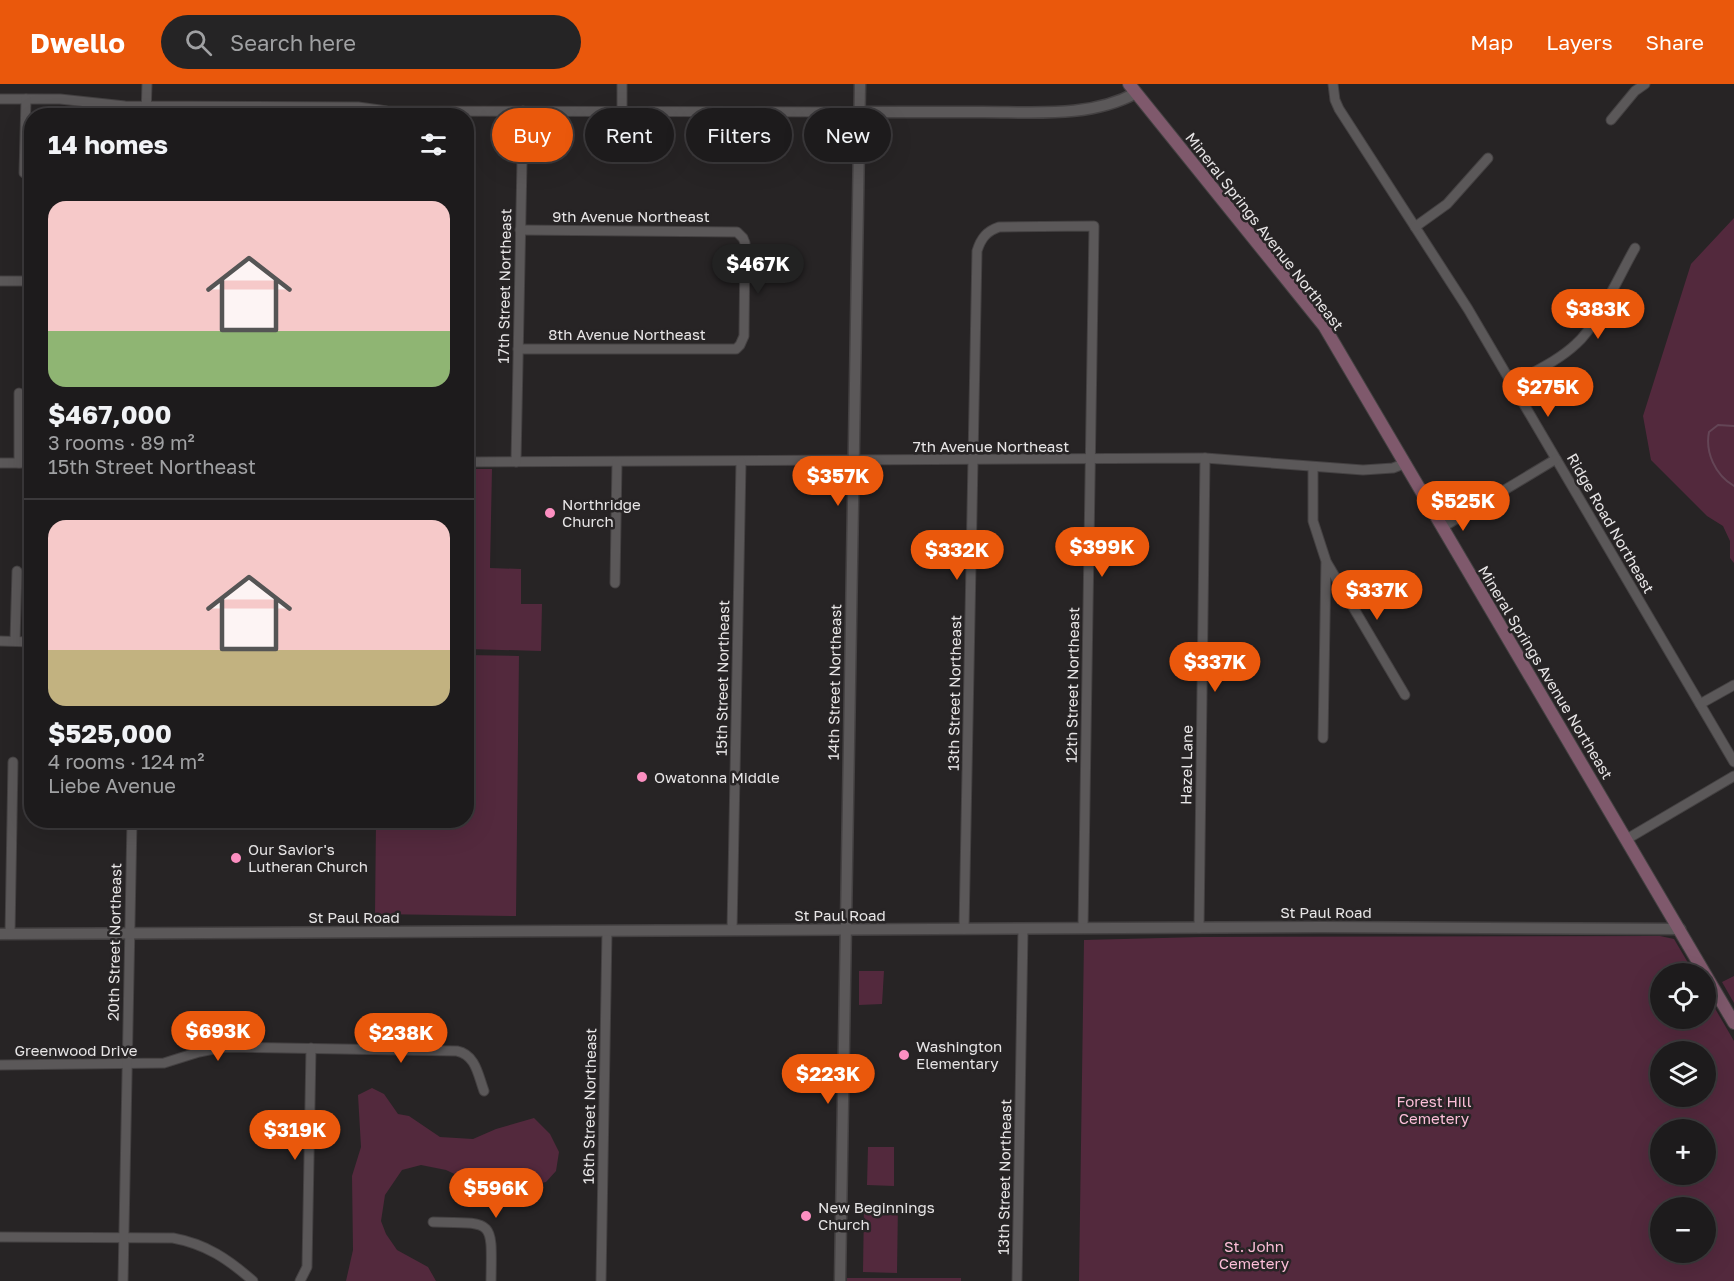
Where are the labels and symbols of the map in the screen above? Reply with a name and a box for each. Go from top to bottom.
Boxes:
street label: Mineral Springs Avenue Northeast [1182,129,1348,333]
street label: 9th Avenue Northeast [552,207,710,225]
street label: 17th Street Northeast [494,208,514,364]
pin: $467K [716,244,800,295]
pin: $383K [1556,289,1640,340]
street label: 8th Avenue Northeast [548,325,706,343]
pin: $275K [1506,367,1590,418]
street label: 7th Avenue Northeast [913,437,1069,455]
street label: Ridge Road Northeast [1564,450,1658,596]
pin: $357K [796,456,880,507]
pin: $525K [1421,481,1505,532]
place label: Northridge Church [562,495,641,530]
marker: Northridge Church [543,506,557,520]
pin: $399K [1060,527,1144,578]
pin: $332K [915,530,999,581]
street label: Mineral Springs Avenue Northeast [1475,562,1617,782]
pin: $337K [1335,570,1419,621]
street label: 15th Street Northeast [712,600,732,756]
street label: 14th Street Northeast [824,604,844,760]
street label: 12th Street Northeast [1062,607,1082,763]
street label: 13th Street Northeast [944,615,964,771]
pin: $337K [1173,642,1257,693]
street label: Hazel Lane [1176,725,1196,805]
place label: Owatonna Middle [654,768,780,786]
marker: Owatonna Middle [635,770,649,784]
place label: Our Savior's Lutheran Church [248,840,368,875]
marker: Our Savior's Lutheran Church [229,851,243,865]
street label: 20th Street Northeast [104,863,124,1021]
street label: St Paul Road [1280,903,1372,921]
street label: St Paul Road [794,906,886,924]
street label: St Paul Road [308,908,400,926]
pin: $693K [176,1011,260,1062]
pin: $238K [359,1013,443,1064]
street label: 16th Street Northeast [579,1028,599,1184]
place label: Washington Elementary [916,1037,1002,1072]
street label: Greenwood Drive [15,1041,138,1059]
marker: Washington Elementary [897,1048,911,1062]
pin: $223K [786,1054,870,1105]
park label: Forest Hill Cemetery [1397,1092,1472,1127]
street label: 13th Street Northeast [994,1099,1014,1255]
pin: $319K [253,1110,337,1161]
pin: $596K [454,1168,538,1219]
place label: New Beginnings Church [818,1198,935,1233]
marker: New Beginnings Church [799,1209,813,1223]
park label: St. John Cemetery [1219,1237,1290,1272]

